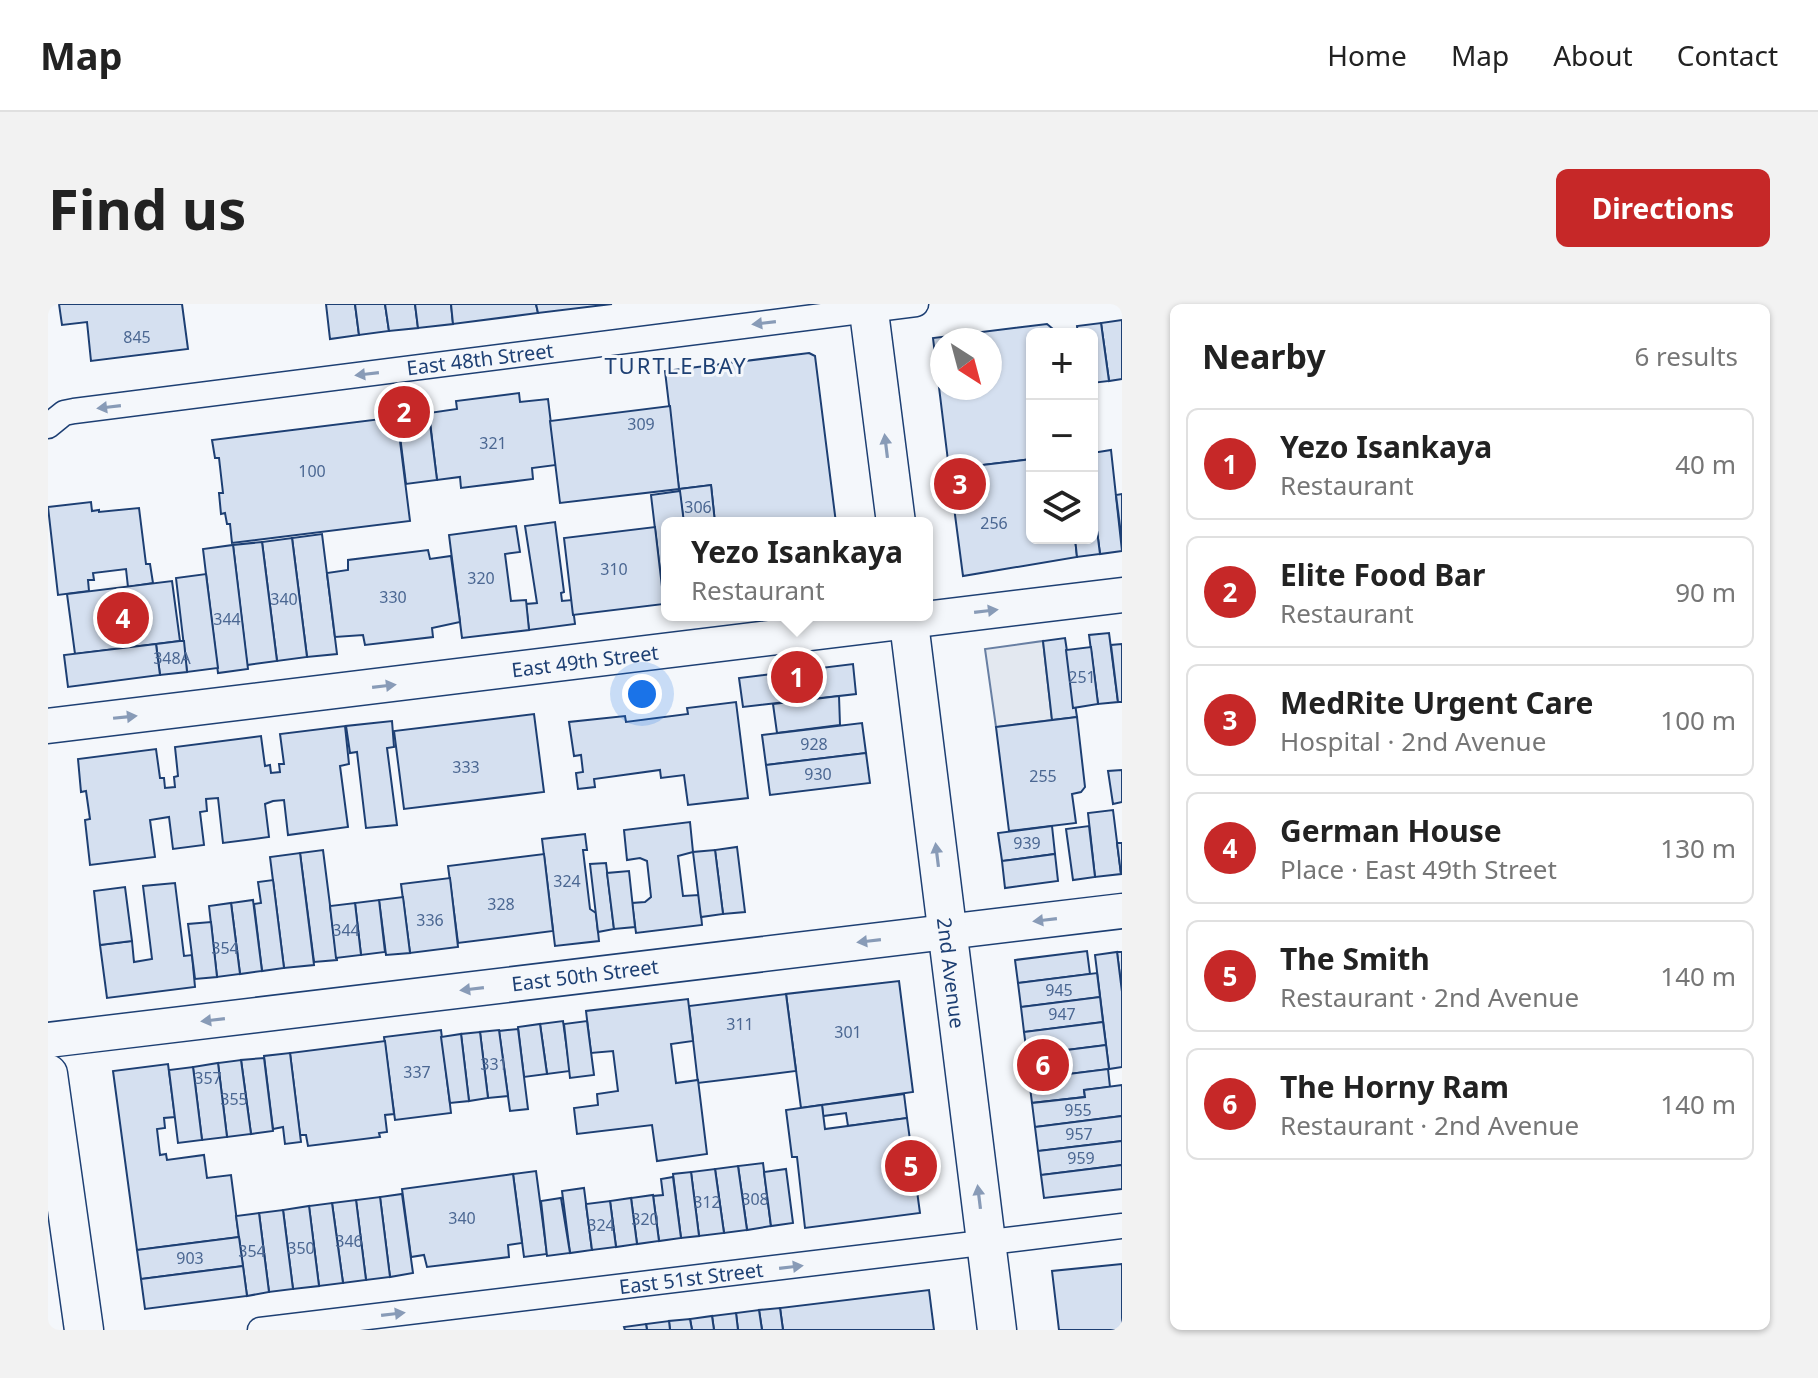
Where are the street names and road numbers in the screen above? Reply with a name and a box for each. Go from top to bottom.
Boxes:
street label: East 48th Street [405,337,555,381]
street label: East 49th Street [510,639,660,683]
street label: 2nd Avenue [931,916,971,1030]
street label: East 50th Street [510,953,660,997]
street label: East 51st Street [617,1256,765,1300]

